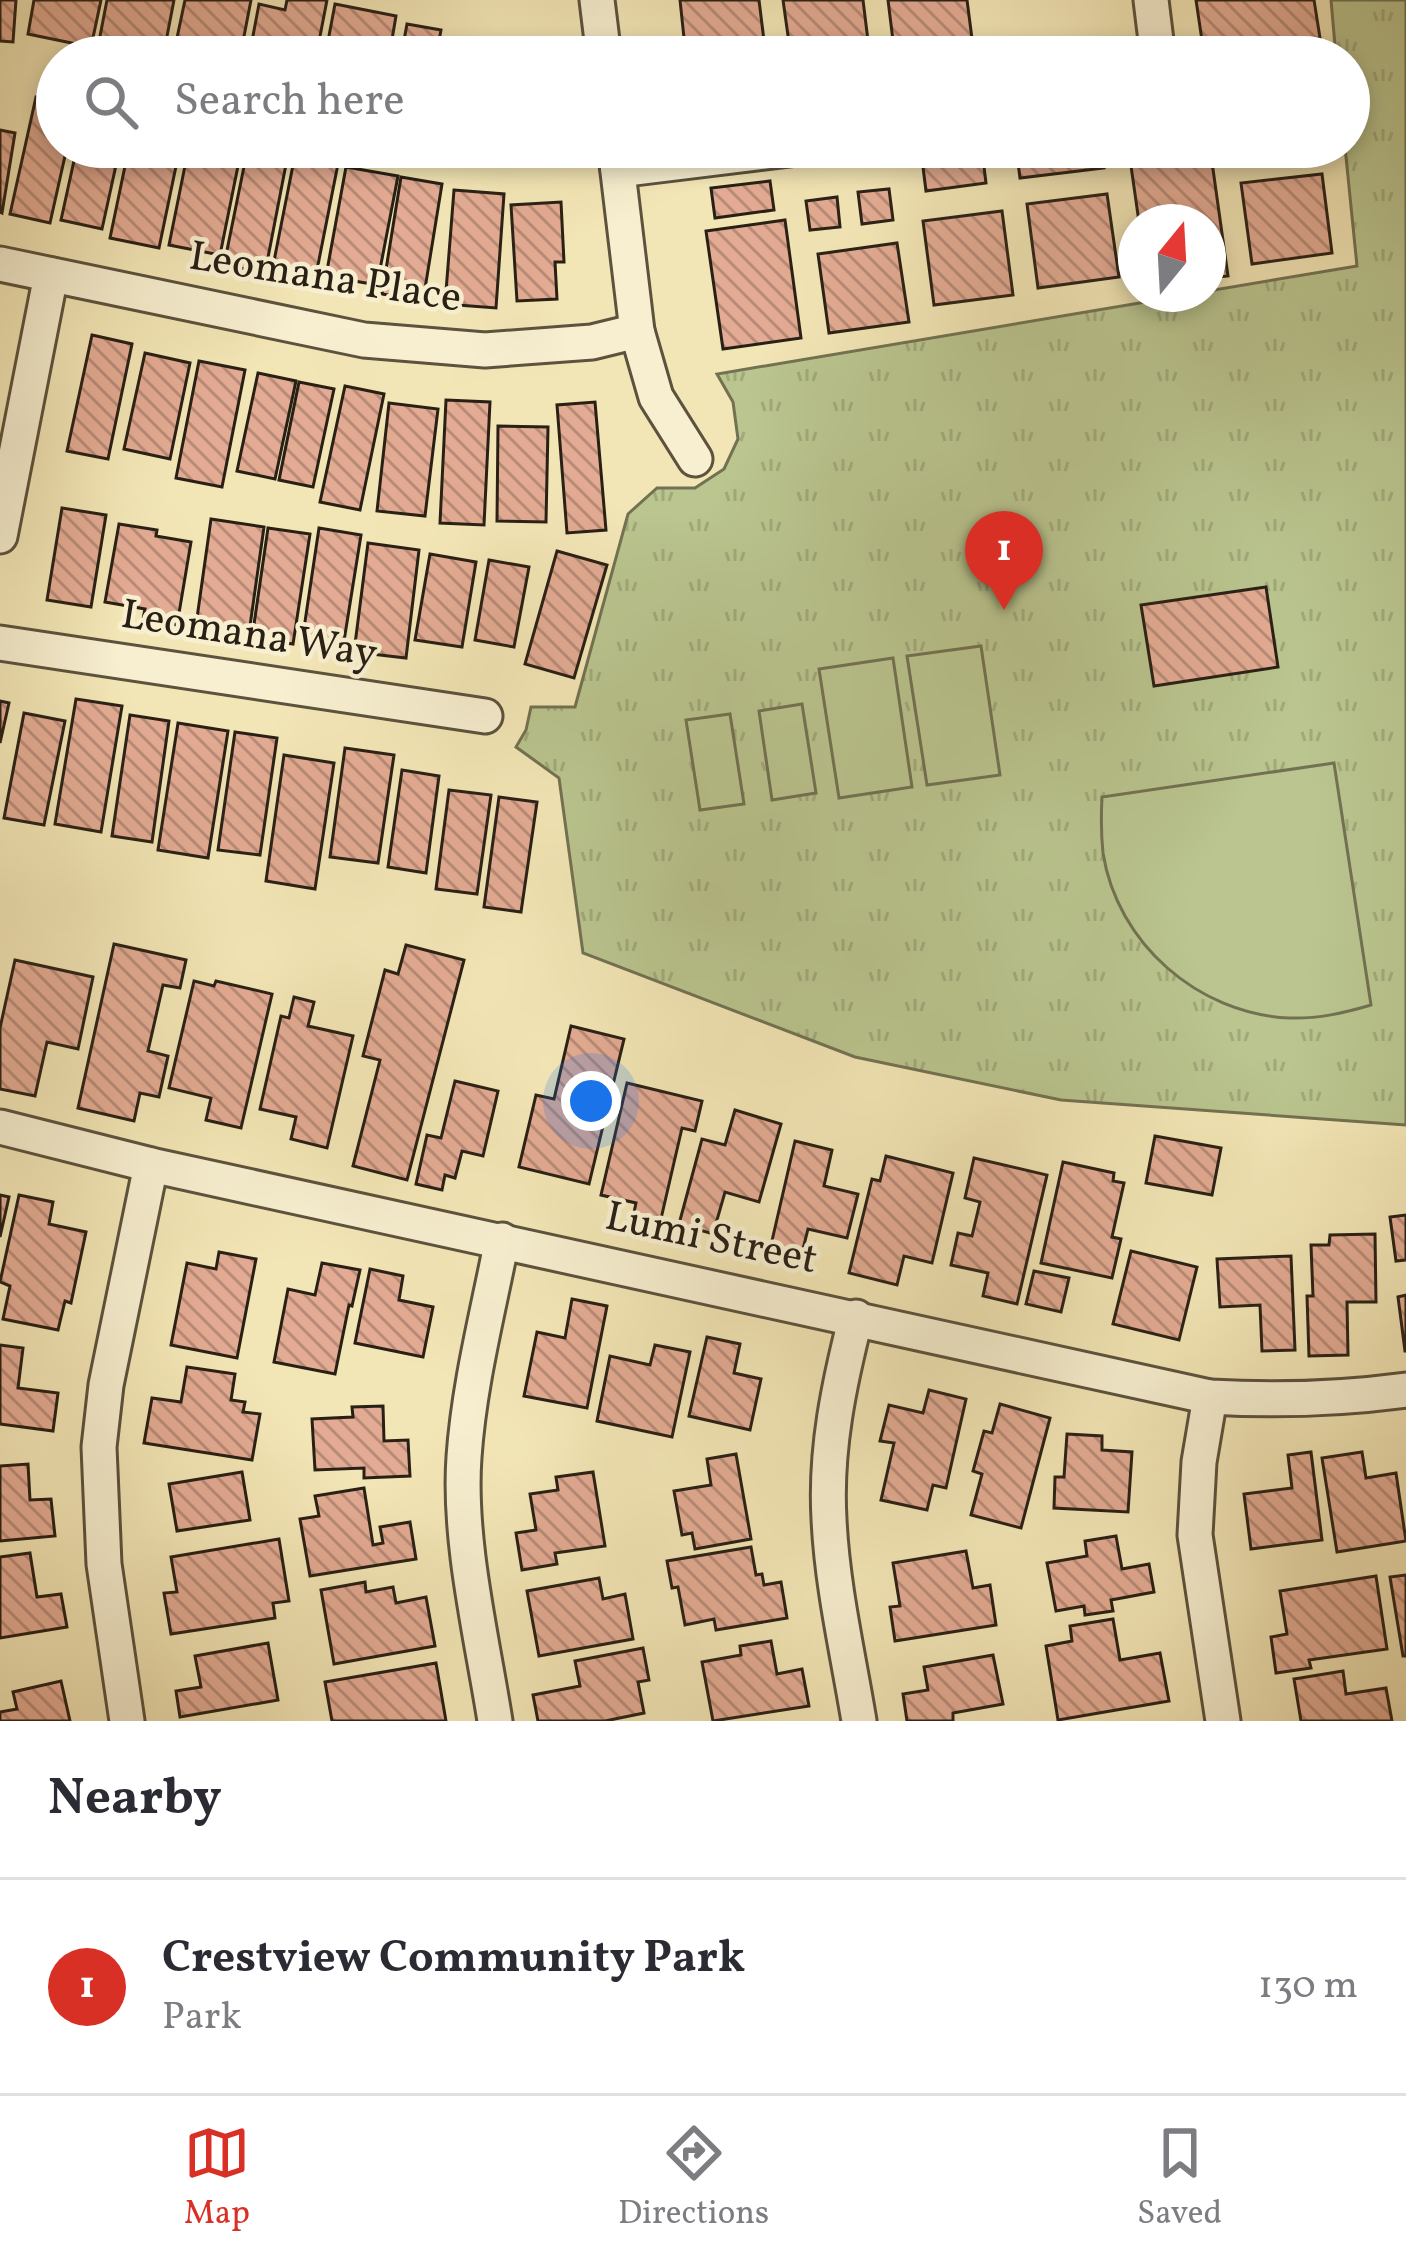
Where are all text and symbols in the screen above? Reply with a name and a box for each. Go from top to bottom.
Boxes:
search box [36,36,1370,168]
icon: search [78,69,144,135]
text: Search here [174,71,405,134]
north arrow [1118,204,1226,312]
street label: Leomana Place [185,228,465,330]
pin: 1 [965,511,1043,610]
street label: Leomana Way [117,587,382,685]
your location [561,1071,621,1131]
street label: Lumi Street [599,1189,823,1291]
text: Nearby [48,1764,222,1835]
text: Crestview Community Park [162,1928,745,1991]
text: 1 [79,1960,95,2014]
text: 130 m [1258,1960,1358,2014]
text: Park [162,1991,242,2045]
tab: Map [184,2120,250,2238]
tab: Directions [618,2120,769,2238]
tab: Saved [1137,2120,1222,2238]

